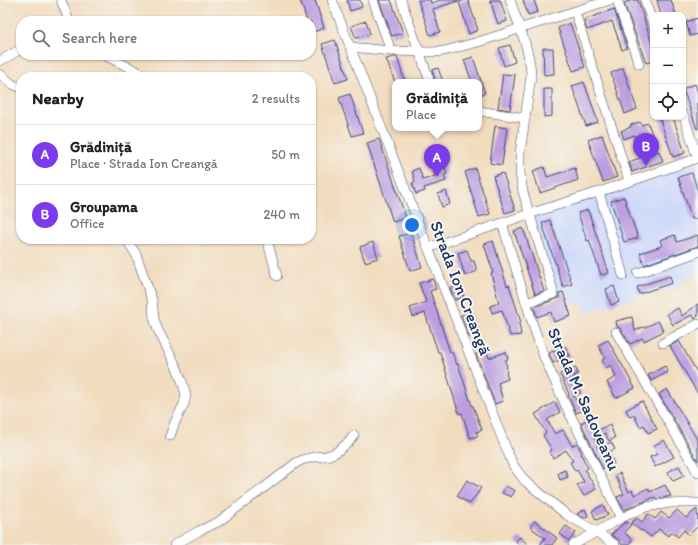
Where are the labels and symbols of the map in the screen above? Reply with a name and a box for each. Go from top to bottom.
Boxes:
pin: B [633,133,659,166]
pin: A [424,144,450,177]
your location [402,215,422,235]
street label: Strada Ion Creangă [426,218,496,358]
street label: Strada M. Sadoveanu [543,324,625,474]

